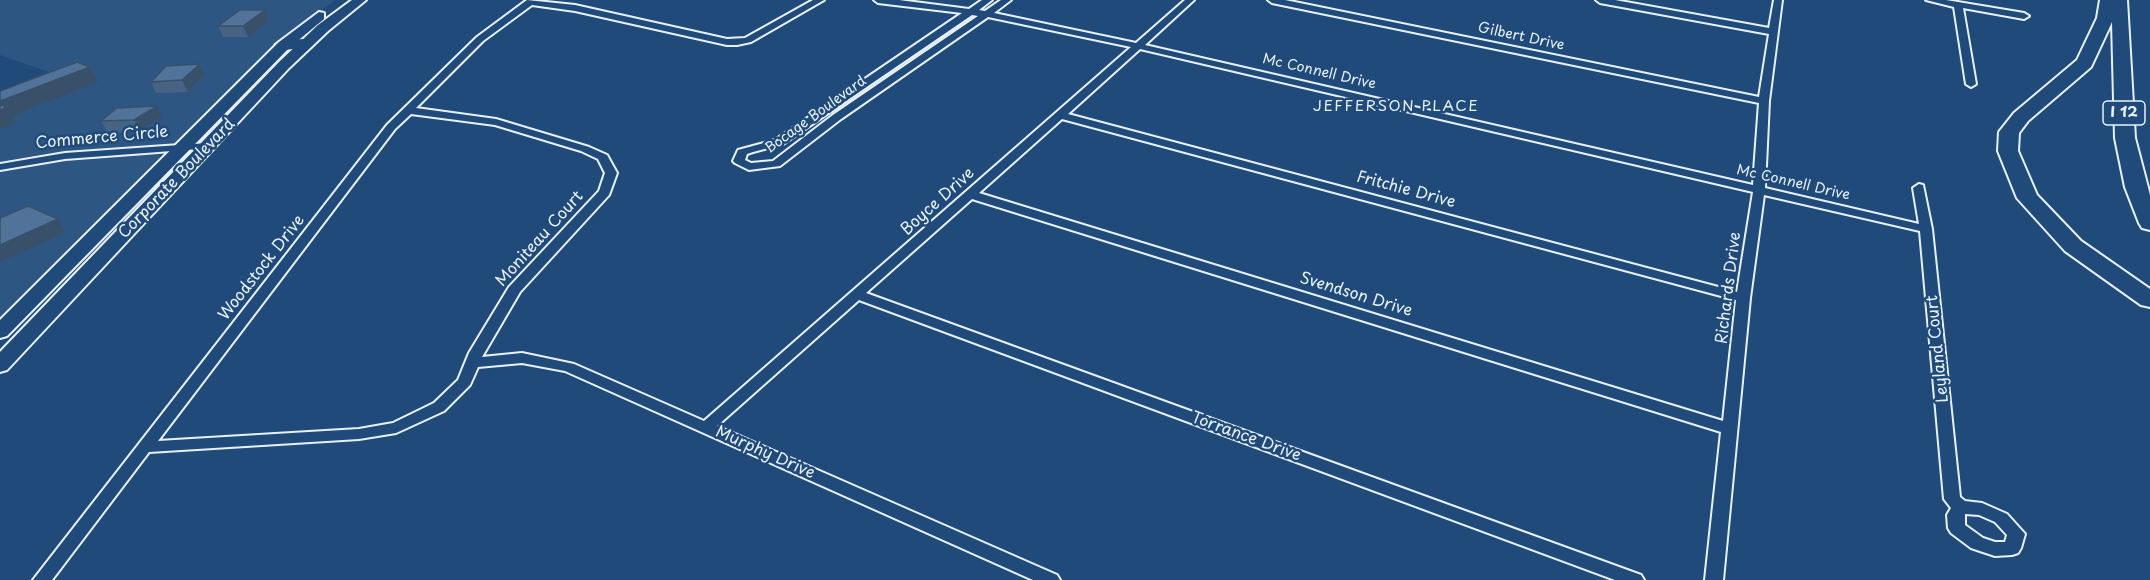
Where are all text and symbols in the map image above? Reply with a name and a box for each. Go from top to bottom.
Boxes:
street label: Gilbert Drive [1476,20,1566,54]
street label: Mc Connell Drive [1261,51,1377,93]
street label: Bocage Boulevard [762,73,870,157]
district label: JEFFERSON PLACE [1313,98,1479,116]
road number: I 12 [2103,101,2145,125]
street label: Corporate Boulevard [115,115,239,243]
street label: Commerce Circle [35,123,169,153]
street label: Mc Connell Drive [1735,162,1851,204]
street label: Boyce Drive [897,164,979,240]
street label: Fritchie Drive [1354,168,1458,212]
street label: Moniteau Court [492,187,588,291]
street label: Woodstock Drive [215,212,309,324]
street label: Richards Drive [1713,231,1745,345]
street label: Svendson Drive [1298,269,1414,321]
street label: Leyland Court [1923,294,1953,404]
street label: Torrance Drive [1189,408,1303,466]
street label: Murphy Drive [712,423,818,483]

